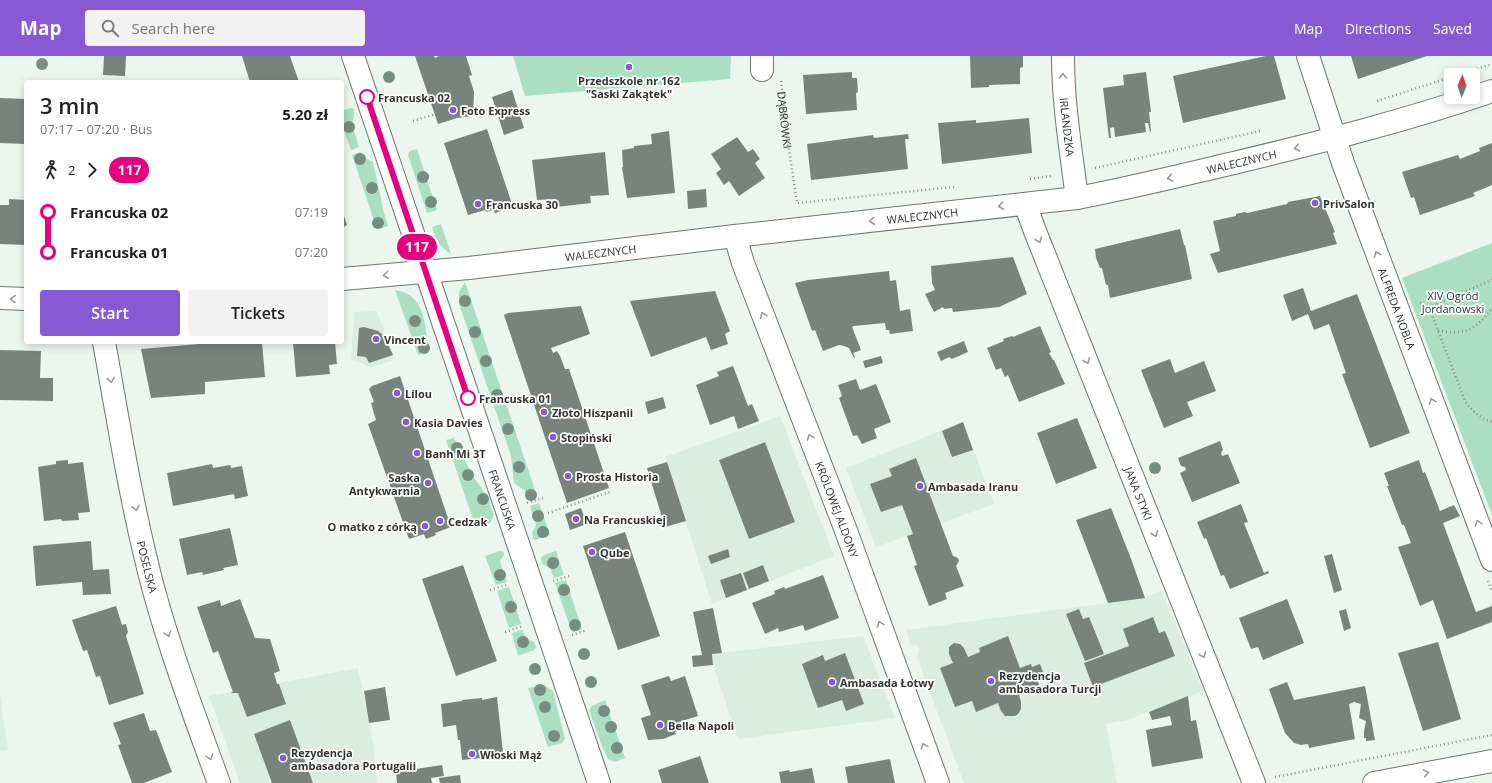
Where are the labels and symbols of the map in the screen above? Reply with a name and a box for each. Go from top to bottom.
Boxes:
marker: Przedszkole nr 162 "Saski Zakątek" [624,62,634,72]
north arrow [1444,68,1480,104]
place label: Przedszkole nr 162 "Saski Zakątek" [578,73,680,101]
one-way arrow [1059,73,1067,79]
marker: Francuska 02 [359,89,375,105]
place label: Francuska 02 [378,90,450,105]
street label: DĄBRÓWKI [775,90,796,149]
street label: IRLANDZKA [1057,97,1079,157]
place label: Foto Express [461,103,531,118]
marker: Foto Express [448,105,458,115]
one-way arrow [1293,143,1300,151]
street label: WALECZNYCH [1205,145,1278,177]
one-way arrow [1167,173,1174,182]
place label: PrivSalon [1323,196,1375,211]
place label: Francuska 30 [486,197,558,212]
marker: PrivSalon [1310,198,1320,208]
marker: Francuska 30 [473,199,483,209]
one-way arrow [998,202,1004,211]
street label: WALECZNYCH [886,204,959,227]
one-way arrow [869,216,875,225]
line badge: 117 [394,234,440,260]
one-way arrow [1034,237,1042,244]
street label: WALECZNYCH [564,240,637,264]
one-way arrow [1373,250,1381,257]
street label: ALFREDA NOBLA [1376,266,1420,351]
one-way arrow [383,270,389,279]
park label: XIV Ogród Jordanowski [1421,288,1484,316]
one-way arrow [10,295,16,303]
one-way arrow [760,312,768,319]
place label: Vincent [384,332,426,347]
marker: Vincent [371,334,381,344]
one-way arrow [1082,358,1090,365]
one-way arrow [106,377,115,384]
place label: Lilou [405,386,432,401]
marker: Lilou [392,388,402,398]
marker: Francuska 01 [460,390,476,406]
place label: Francuska 01 [479,391,551,406]
one-way arrow [1429,398,1437,405]
place label: Złoto Hiszpanii [552,405,633,420]
marker: Złoto Hiszpanii [539,407,549,417]
place label: Kasia Davies [414,415,483,430]
marker: Kasia Davies [401,417,411,427]
place label: Stopiński [561,430,612,445]
marker: Stopiński [548,432,558,442]
one-way arrow [806,433,814,440]
place label: Banh Mi 3T [425,446,486,461]
marker: Banh Mi 3T [412,448,422,458]
street label: KRÓLOWEJ ALDONY [812,459,863,561]
street label: JANA STYKI [1121,464,1156,522]
street label: FRANCUSKA [486,467,520,531]
place label: Prosta Historia [576,469,658,484]
place label: Saska Antykwarnia [349,470,420,498]
marker: Prosta Historia [563,471,573,481]
marker: Saska Antykwarnia [423,478,433,488]
place label: Ambasada Iranu [928,479,1018,494]
marker: Ambasada Iranu [915,481,925,491]
one-way arrow [131,505,139,511]
place label: Na Francuskiej [584,512,666,527]
place label: Cedzak [448,514,487,529]
marker: Na Francuskiej [571,514,581,524]
marker: Cedzak [435,516,445,526]
place label: O matko z córką [328,519,417,534]
one-way arrow [1475,520,1483,527]
marker: O matko z córką [420,521,430,531]
one-way arrow [1151,531,1159,538]
street label: POSELSKA [134,539,162,594]
place label: Qube [600,545,630,560]
marker: Qube [587,547,597,557]
one-way arrow [876,621,884,628]
one-way arrow [163,630,171,637]
one-way arrow [1199,651,1207,658]
place label: Rezydencja ambasadora Turcji [999,668,1101,696]
place label: Ambasada Łotwy [840,675,935,690]
marker: Rezydencja ambasadora Turcji [986,676,996,686]
marker: Ambasada Łotwy [827,677,837,687]
place label: Bella Napoli [668,718,734,733]
marker: Bella Napoli [655,720,665,730]
one-way arrow [921,743,929,750]
place label: Rezydencja ambasadora Portugalii [291,745,416,773]
place label: Włoski Mąż [480,747,542,762]
marker: Włoski Mąż [467,749,477,759]
one-way arrow [205,753,213,760]
marker: Rezydencja ambasadora Portugalii [278,753,288,763]
one-way arrow [1423,770,1429,778]

